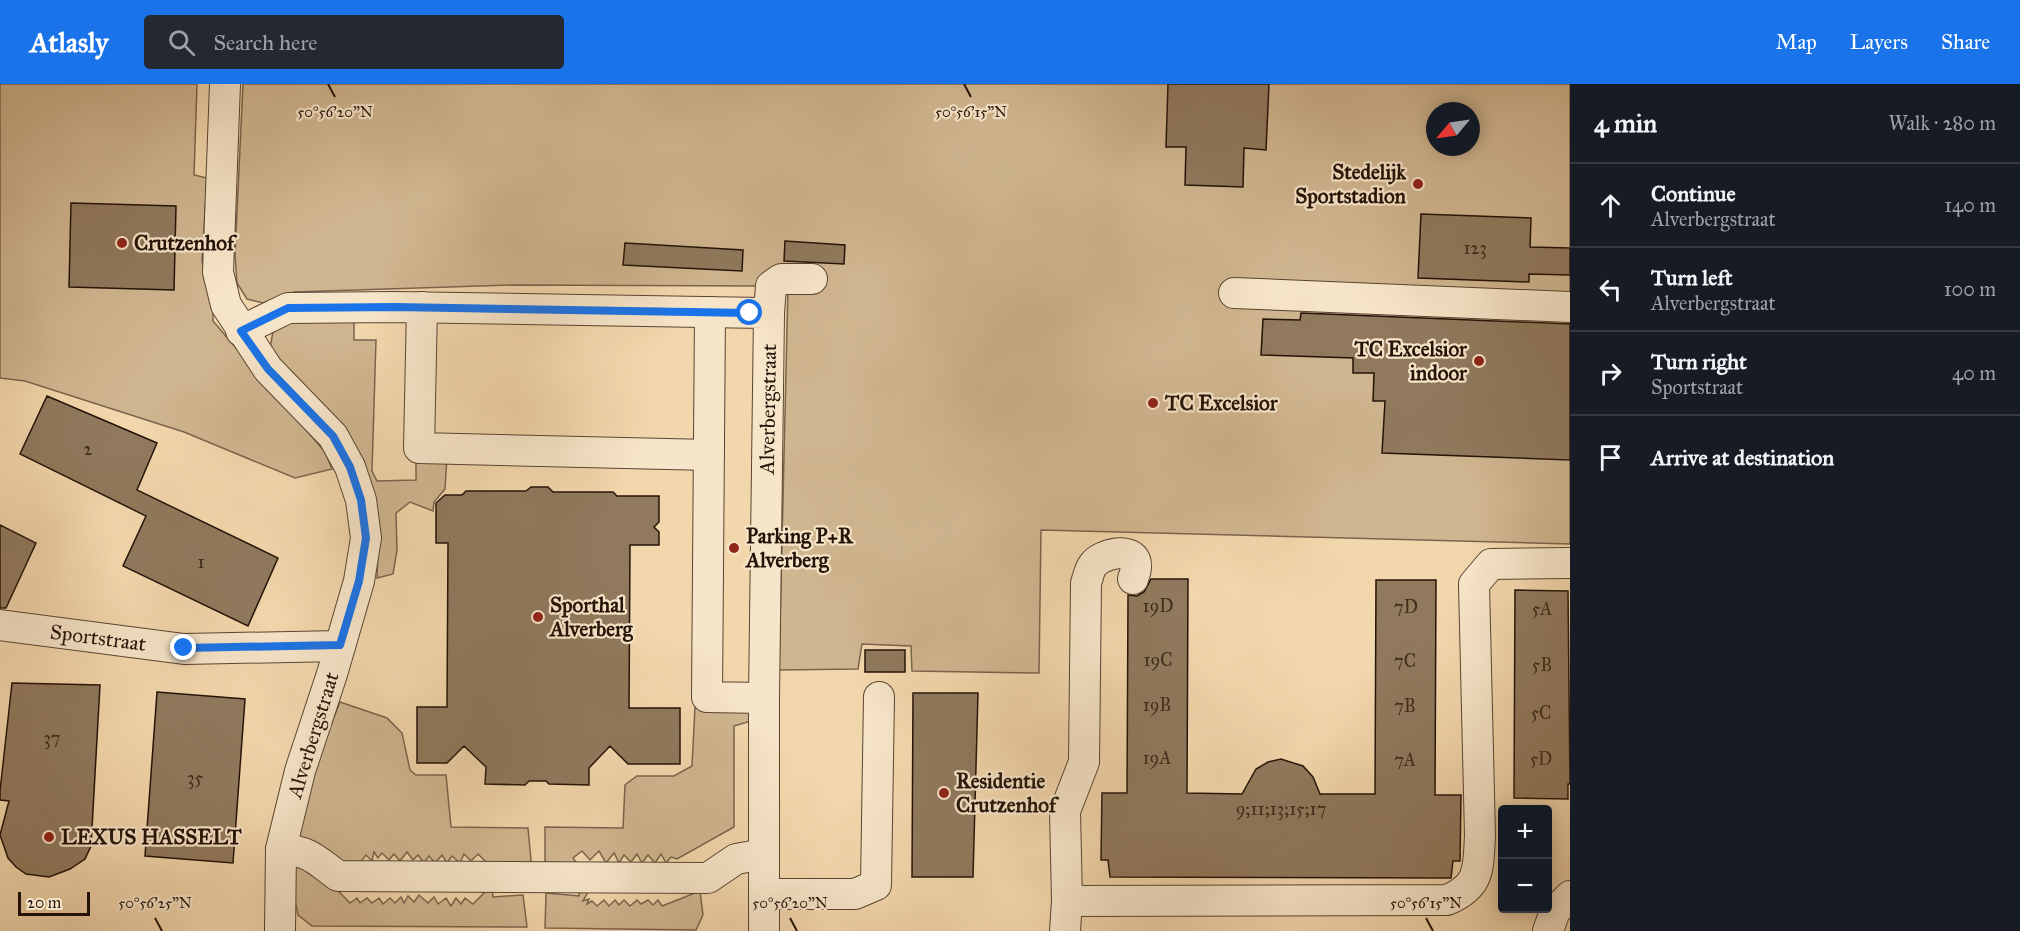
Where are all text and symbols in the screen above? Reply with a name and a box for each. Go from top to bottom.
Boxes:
search box [144,15,564,69]
text: Atlasly [30,25,108,60]
icon: search [165,26,198,59]
text: Search here [213,29,317,56]
text: Map [1776,29,1817,55]
text: Layers [1850,29,1908,55]
text: Share [1941,29,1990,55]
north arrow [1426,102,1480,156]
text: 50°56'20"N [297,103,373,121]
text: 50°56'15"N [935,103,1007,121]
text: 4 min [1594,107,1657,139]
text: Walk · 280 m [1889,111,1996,135]
place label: Stedelijk Sportstadion [1295,159,1407,209]
marker: Stedelijk Sportstadion [1411,177,1425,191]
text: Continue [1651,180,1736,207]
icon: ahead [1594,189,1627,222]
text: 140 m [1944,193,1996,217]
text: Alverbergstraat [1651,207,1776,231]
place label: Crutzenhof [134,230,238,256]
marker: Crutzenhof [115,236,129,250]
house number: 123 [1463,237,1487,259]
text: Turn left [1651,264,1733,291]
icon: left [1594,273,1627,306]
text: 100 m [1944,277,1996,301]
text: Alverbergstraat [1651,291,1776,315]
route start [736,299,762,325]
place label: TC Excelsior indoor [1353,336,1468,386]
street label: Alverbergstraat [754,343,782,476]
text: Turn right [1651,348,1747,375]
marker: TC Excelsior indoor [1472,354,1486,368]
icon: right [1594,357,1627,390]
text: 40 m [1952,361,1996,385]
text: Sportstraat [1651,375,1743,399]
place label: TC Excelsior [1164,390,1279,416]
marker: TC Excelsior [1146,396,1160,410]
house number: 2 [84,438,93,460]
icon: arrive [1594,441,1627,474]
text: Arrive at destination [1651,444,1834,471]
place label: Parking P+R Alverberg [744,523,854,573]
marker: Parking P+R Alverberg [727,541,741,555]
house number: 1 [197,551,205,573]
place label: Sporthal Alverberg [548,592,634,642]
house number: 19D [1143,595,1173,617]
house number: 7D [1394,596,1418,618]
house number: 5A [1532,598,1552,620]
marker: Sporthal Alverberg [531,610,545,624]
street label: Sportstraat [49,619,148,657]
route end [170,634,196,660]
house number: 19C [1144,649,1172,671]
house number: 7C [1394,650,1416,672]
house number: 5B [1532,654,1552,676]
street label: Alverbergstraat [281,668,345,802]
house number: 19B [1143,694,1171,716]
house number: 7B [1394,695,1416,717]
house number: 5C [1531,702,1551,724]
house number: 37 [44,727,60,749]
house number: 19A [1143,747,1171,769]
house number: 5D [1530,748,1552,770]
house number: 7A [1394,749,1416,771]
house number: 35 [187,767,203,789]
place label: Residentie Crutzenhof [956,768,1060,818]
marker: Residentie Crutzenhof [937,786,951,800]
house number: 9;11;13;15;17 [1236,798,1326,820]
map controls [1498,805,1552,913]
button: + [1498,805,1552,859]
place label: LEXUS HASSELT [61,824,242,850]
marker: LEXUS HASSELT [42,830,56,844]
button: − [1498,859,1552,913]
scale bar [18,889,90,916]
text: 20 m [27,893,61,912]
text: 50°56'25"N [118,894,192,912]
text: 50°56'20"N [752,894,828,912]
text: 50°56'15"N [1390,894,1462,912]

